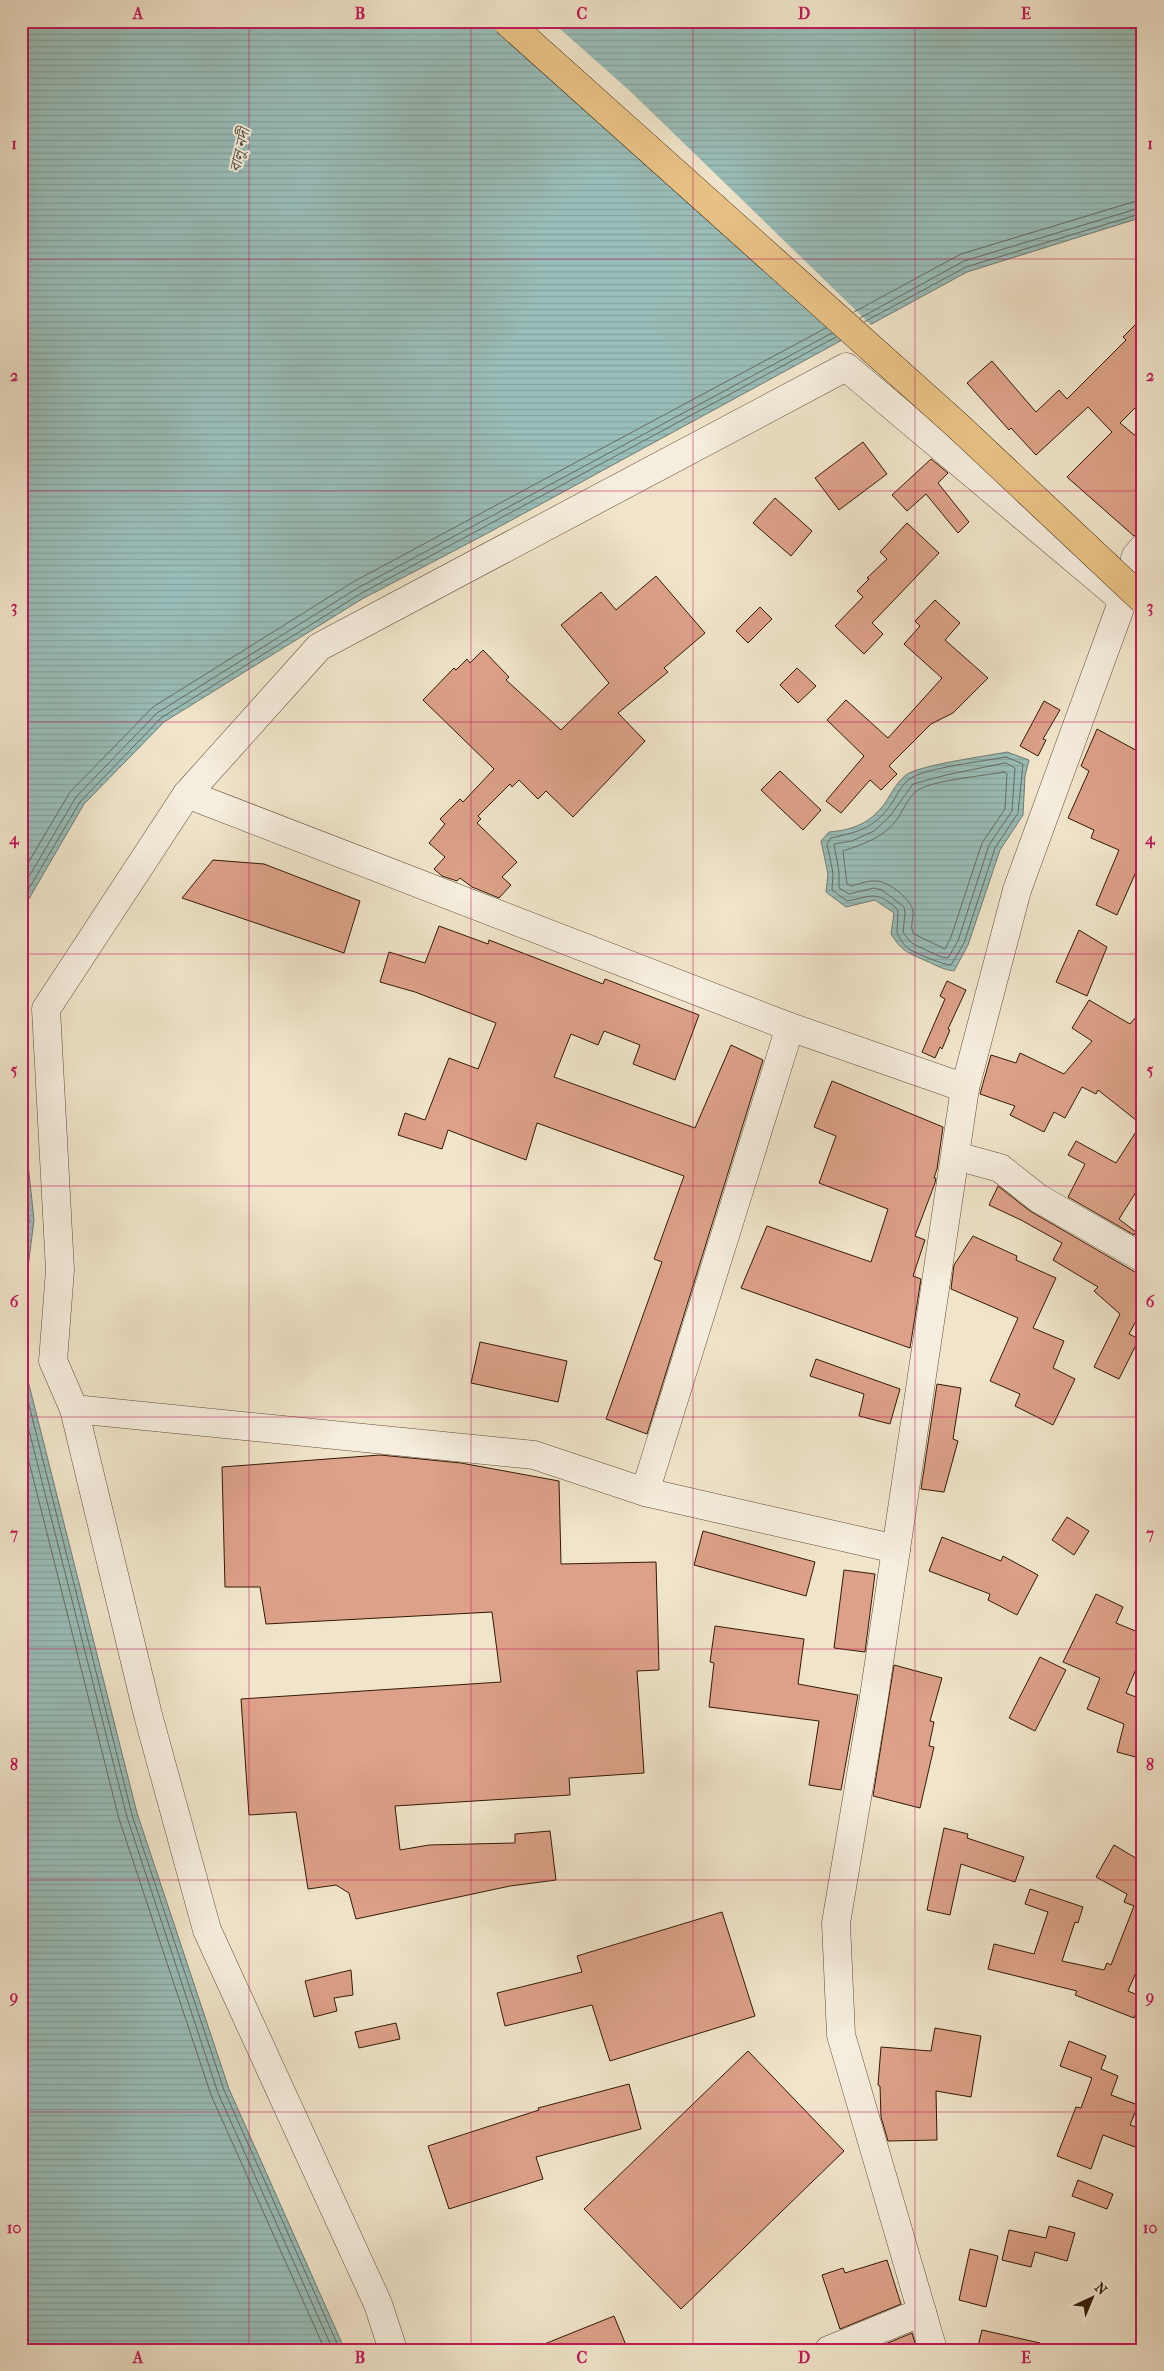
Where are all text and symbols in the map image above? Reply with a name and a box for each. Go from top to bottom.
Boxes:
text: A [132,4,144,23]
text: B [355,4,365,23]
text: C [577,4,588,23]
text: D [798,4,810,23]
text: E [1021,4,1031,23]
water label: বালু নদী [225,124,254,174]
text: 1 [11,134,17,153]
text: 1 [1147,134,1153,153]
text: 2 [10,366,18,385]
text: 2 [1146,366,1154,385]
text: 3 [11,597,17,617]
text: 3 [1147,597,1153,617]
text: 4 [8,829,20,849]
text: 4 [1144,829,1156,849]
text: 5 [11,1060,18,1079]
text: 5 [1147,1060,1154,1079]
text: 6 [10,1292,19,1311]
text: 6 [1146,1292,1155,1311]
text: 7 [9,1524,18,1543]
text: 7 [1145,1524,1154,1543]
text: 8 [10,1755,18,1774]
text: 8 [1146,1755,1154,1774]
text: 9 [9,1987,18,2007]
text: 9 [1145,1987,1154,2007]
text: 10 [7,2218,21,2237]
text: 10 [1143,2218,1157,2237]
north arrow [1066,2274,1116,2324]
text: N [1091,2279,1111,2299]
text: A [132,2348,144,2367]
text: B [355,2348,365,2367]
text: C [577,2348,588,2367]
text: D [798,2348,810,2367]
text: E [1021,2348,1031,2367]

